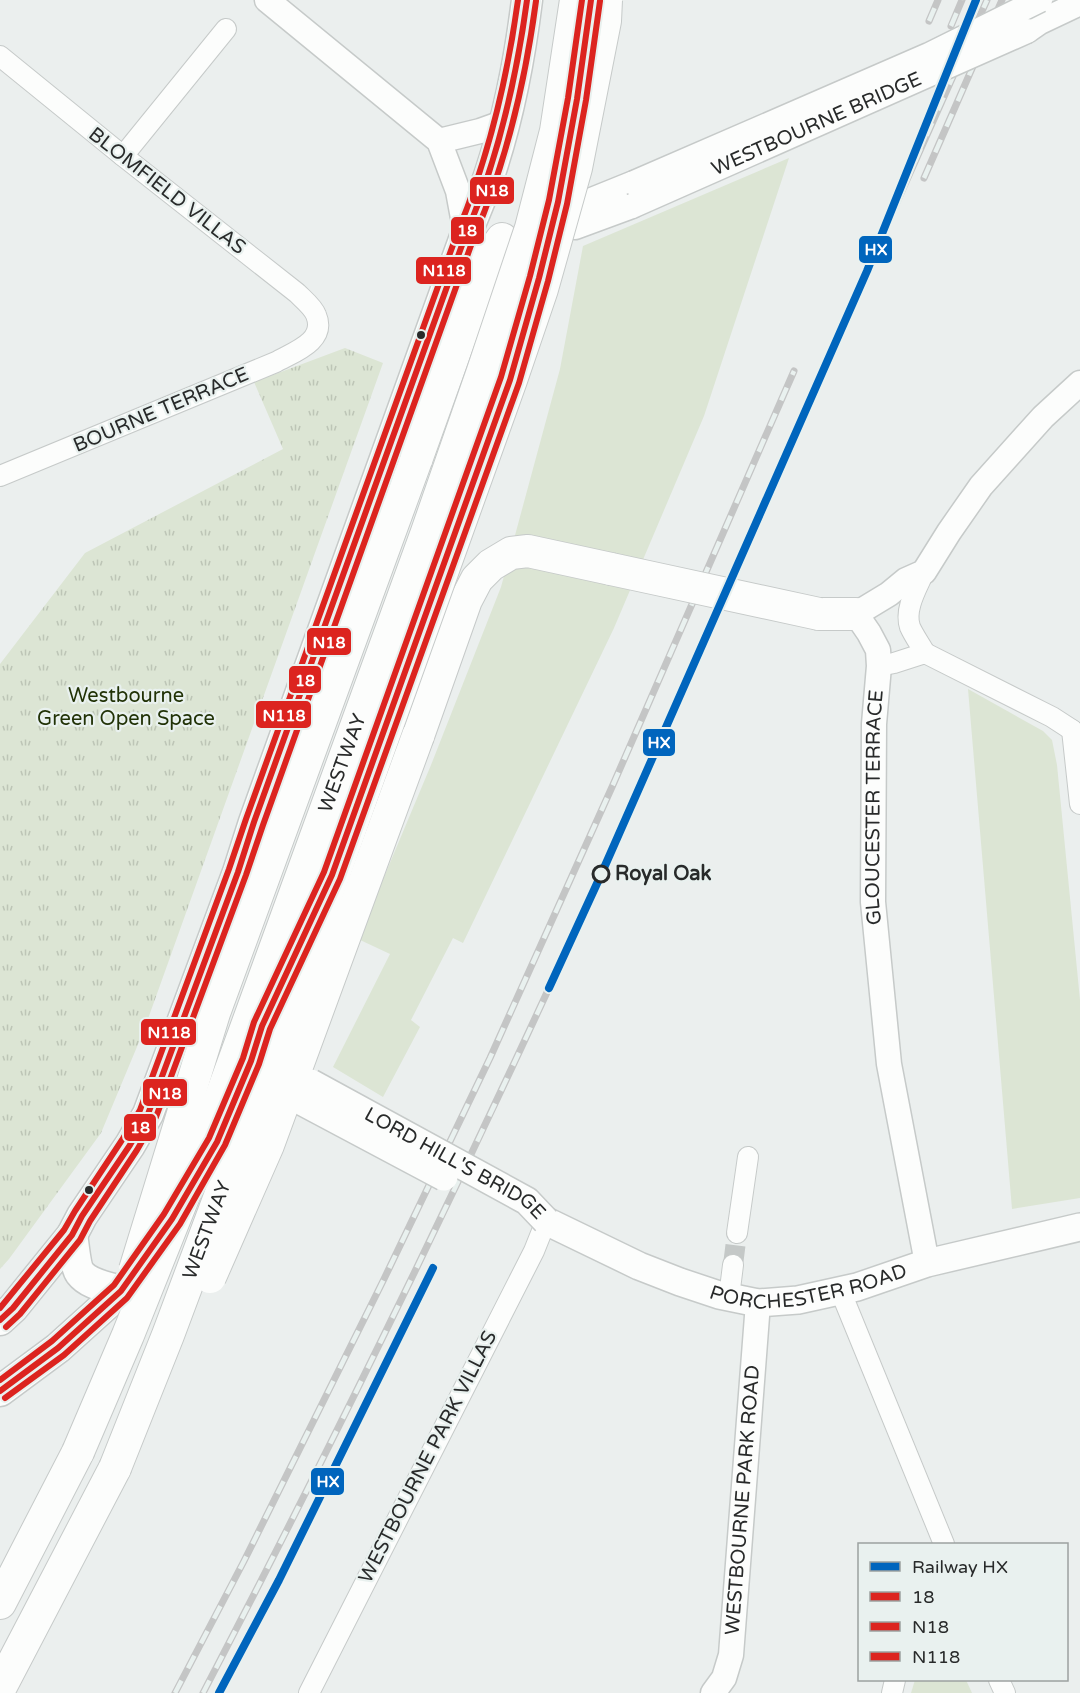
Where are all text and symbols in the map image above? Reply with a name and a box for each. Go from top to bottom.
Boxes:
street label: WESTBOURNE BRIDGE [708,67,925,181]
street label: BLOMFIELD VILLAS [84,122,250,260]
line badge: N18 [469,176,515,205]
text: N18 [476,181,508,201]
line badge: 18 [450,216,485,245]
text: 18 [457,221,477,241]
line badge: HX [858,235,893,264]
text: HX [865,240,888,260]
line badge: N118 [415,256,472,285]
text: N118 [423,261,466,281]
unlabelled marker [415,329,427,341]
street label: BOURNE TERRACE [70,362,252,458]
line badge: N18 [306,627,352,656]
text: N18 [313,633,345,653]
line badge: 18 [288,665,322,694]
text: 18 [295,671,315,691]
park label: Westbourne Green Open Space [37,684,215,731]
street label: GLOUCESTER TERRACE [861,689,889,926]
line badge: N118 [255,700,312,729]
text: N118 [263,706,306,726]
street label: WESTWAY [314,710,372,816]
line badge: HX [642,728,676,757]
text: HX [648,733,671,753]
place label: Royal Oak [615,862,712,886]
marker: Royal Oak [592,865,610,883]
line badge: N118 [140,1018,197,1046]
text: N118 [148,1023,191,1043]
line badge: N18 [142,1078,188,1107]
text: N18 [149,1084,181,1104]
street label: LORD HILL'S BRIDGE [360,1102,550,1225]
line badge: 18 [123,1113,157,1142]
text: 18 [130,1118,150,1138]
street label: WESTWAY [178,1177,237,1283]
unlabelled marker [83,1184,95,1196]
street label: PORCHESTER ROAD [706,1259,910,1315]
street label: WESTBOURNE PARK VILLAS [354,1327,502,1587]
street label: WESTBOURNE PARK ROAD [721,1364,765,1636]
line badge: HX [310,1467,345,1496]
text: HX [317,1472,340,1492]
legend [858,1543,1068,1681]
text: Railway HX [912,1556,1008,1578]
text: 18 [912,1586,935,1608]
text: N18 [912,1616,949,1638]
text: N118 [912,1646,960,1668]

